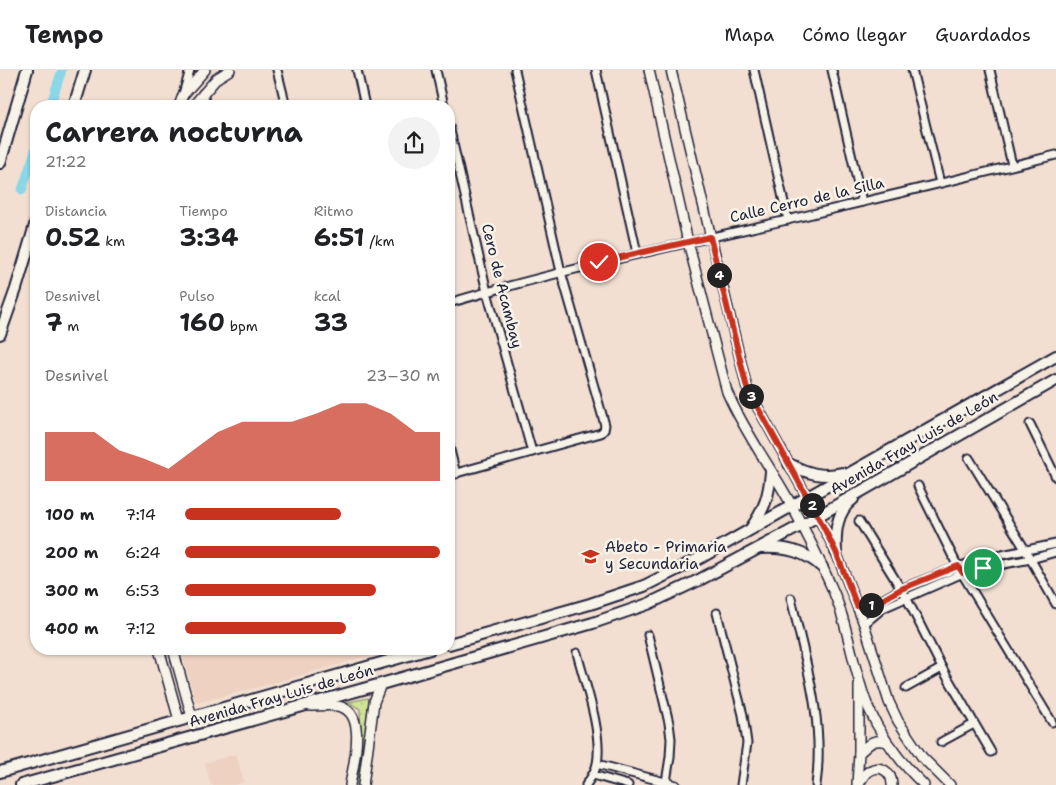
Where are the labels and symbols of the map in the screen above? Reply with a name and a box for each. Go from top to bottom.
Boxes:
street label: Calle Cerro de la Silla [728,172,887,227]
street label: Cero de Acambay [477,222,527,350]
pin [578,241,620,283]
pin: 4 [706,262,732,288]
pin: 3 [738,384,764,408]
street label: Avenida Fray Luis de León [826,387,1002,499]
pin: 2 [800,492,824,518]
place label: Abeto - Primaria y Secundaria [605,537,727,574]
school or university icon: Abeto - Primaria y Secundaria [581,546,601,566]
pin [962,547,1004,589]
pin: 1 [858,592,884,618]
street label: Avenida Fray Luis de León [187,660,375,732]

